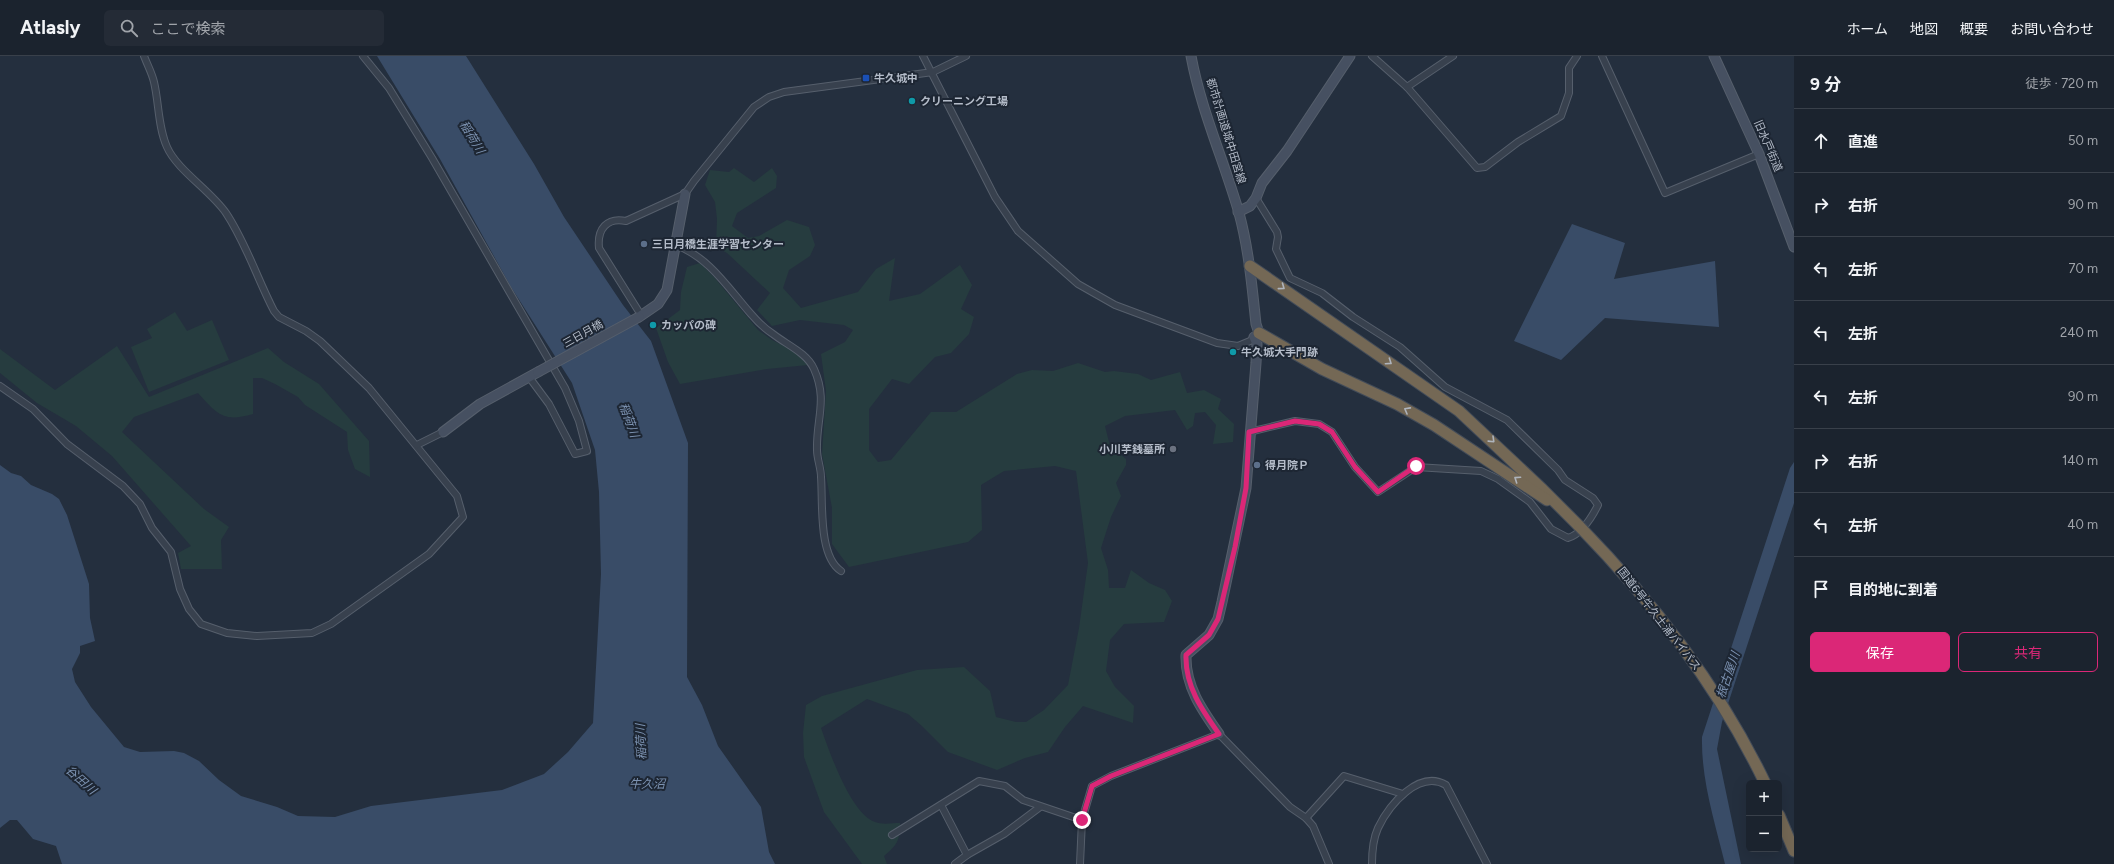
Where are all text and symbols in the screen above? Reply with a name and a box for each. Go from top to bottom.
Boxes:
search box [104,10,384,46]
text: Atlasly [20,16,80,39]
icon: search [118,17,140,39]
text: ここで検索 [150,20,226,38]
text: ホーム [1846,21,1888,38]
text: 地図 [1910,21,1938,38]
text: 概要 [1960,21,1988,38]
text: お問い合わせ [2010,21,2094,38]
place label: 牛久城中 [874,72,918,85]
marker: 牛久城中 [861,73,871,83]
text: 9 分 [1810,74,1841,94]
text: 徒歩 · 720 m [2025,76,2098,91]
street label: 都市計画道城中田宮線 [1204,77,1248,185]
place label: クリーニング工場 [920,95,1008,108]
marker: クリーニング工場 [907,96,917,106]
water label: 稲荷川 [457,118,488,158]
street label: 旧水戸街道 [1751,118,1785,174]
icon: ahead [1810,130,1832,152]
text: 直進 [1848,133,1878,151]
text: 50 m [2068,133,2098,148]
icon: right [1810,194,1832,216]
text: 右折 [1848,197,1878,215]
text: 90 m [2068,197,2098,212]
place label: 三日月橋生涯学習センター [652,238,784,251]
marker: 三日月橋生涯学習センター [639,239,649,249]
icon: left [1810,258,1832,280]
text: 左折 [1848,261,1878,279]
text: 70 m [2068,261,2098,276]
one-way arrow [1278,283,1285,290]
street label: 三日月橋 [561,318,605,350]
place label: カッパの碑 [661,319,716,332]
marker: カッパの碑 [648,320,658,330]
icon: left [1810,322,1832,344]
text: 左折 [1848,325,1878,343]
text: 240 m [2060,325,2098,340]
place label: 牛久城大手門跡 [1241,346,1318,359]
marker: 牛久城大手門跡 [1228,347,1238,357]
one-way arrow [1385,357,1392,365]
icon: left [1810,386,1832,408]
text: 左折 [1848,389,1878,407]
text: 90 m [2068,389,2098,404]
water label: 稲荷川 [616,401,642,441]
one-way arrow [1404,407,1411,414]
one-way arrow [1487,436,1495,443]
place label: 小川芋銭墓所 [1099,443,1165,456]
marker: 小川芋銭墓所 [1168,444,1178,454]
icon: right [1810,450,1832,472]
text: 右折 [1848,453,1878,471]
text: 140 m [2062,453,2098,468]
route start [1407,457,1425,475]
place label: 得月院Ｐ [1265,459,1309,472]
marker: 得月院Ｐ [1252,460,1262,470]
one-way arrow [1514,477,1521,484]
icon: left [1810,514,1832,536]
text: 左折 [1848,517,1878,535]
text: 40 m [2067,517,2098,532]
street label: 国道6号牛久土浦バイパス [1615,565,1703,673]
icon: arrive [1810,578,1832,600]
text: 目的地に到着 [1848,581,1938,599]
button: 保存 [1810,632,1950,672]
button: 共有 [1958,632,2098,672]
water label: 根古屋川 [1714,648,1743,700]
water label: 稲荷川 [633,722,649,760]
water label: 谷田川 [63,763,101,799]
water label: 牛久沼 [629,777,667,791]
map controls [1746,780,1782,852]
button: + [1746,780,1782,816]
route end [1073,811,1091,829]
button: − [1746,816,1782,852]

